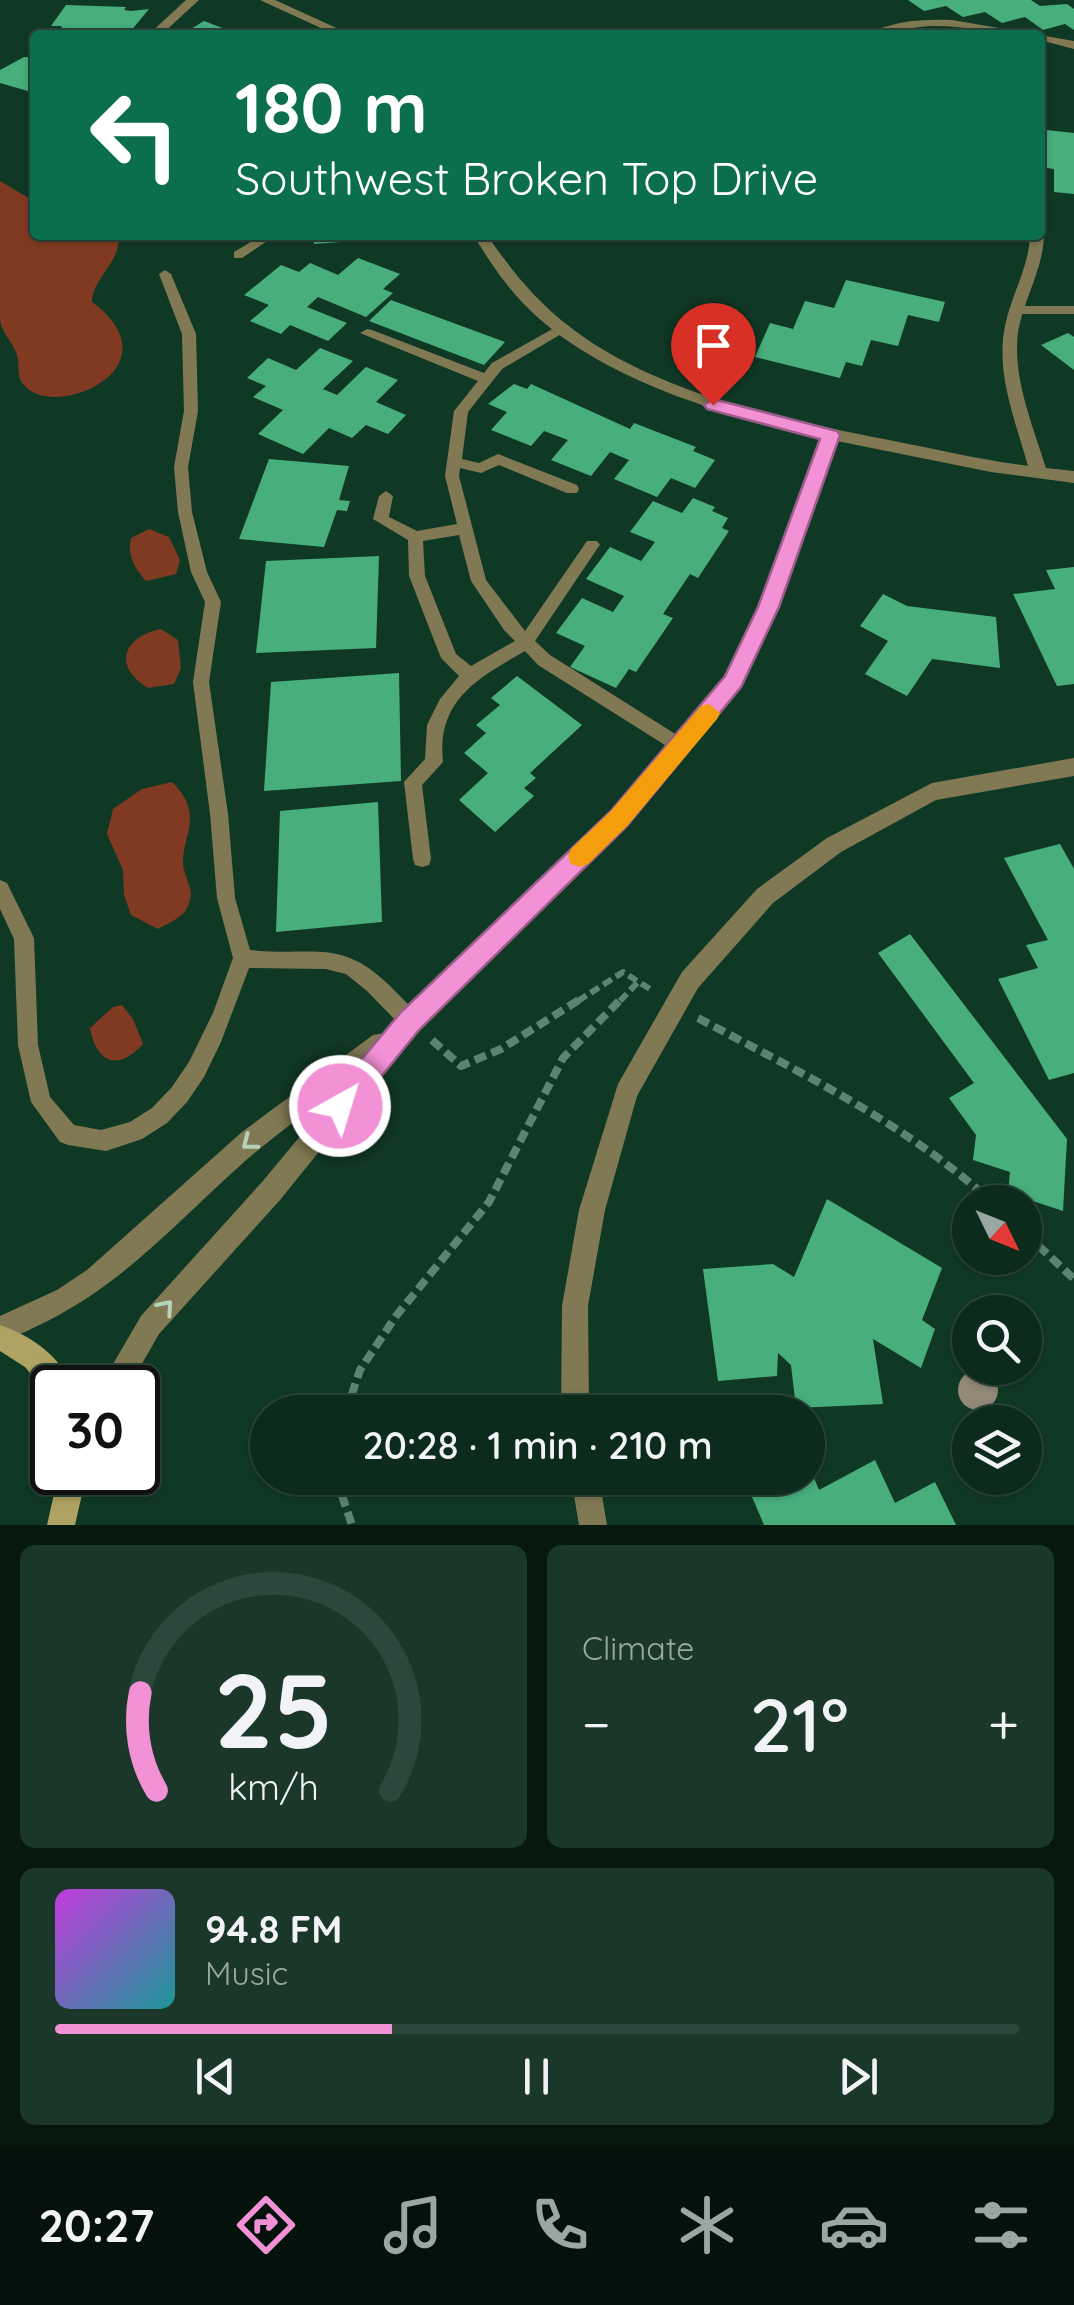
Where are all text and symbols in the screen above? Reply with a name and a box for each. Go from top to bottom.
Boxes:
text: 180 m [235,63,428,151]
icon: left [70,70,200,200]
text: Southwest Broken Top Drive [235,150,818,206]
pin [671,303,756,406]
icon: arrive [686,318,741,373]
position arrow [288,1054,392,1158]
one-way arrow [242,1132,260,1149]
north arrow [952,1185,1042,1275]
map controls [952,1185,1042,1495]
button: search [952,1295,1042,1385]
one-way arrow [155,1300,173,1319]
speed limit sign: 30 [30,1365,160,1495]
button: layers [952,1405,1042,1495]
text: 20:28 · 1 min · 210 m [362,1421,713,1469]
text: Climate [582,1628,694,1668]
text: 25 [214,1644,333,1774]
text: 21° [750,1677,849,1771]
text: − [582,1689,611,1758]
text: + [988,1689,1019,1758]
text: km/h [228,1764,319,1809]
text: 94.8 FM [205,1905,342,1953]
text: Music [205,1953,288,1993]
icon: previous [188,2049,243,2104]
icon: pause [509,2049,564,2104]
icon: next [831,2049,886,2104]
icon: directions [231,2190,301,2260]
icon: music [378,2190,448,2260]
icon: phone [525,2190,595,2260]
icon: climate [672,2190,742,2260]
icon: car [819,2190,889,2260]
icon: filters [966,2190,1036,2260]
text: 20:27 [38,2197,154,2253]

